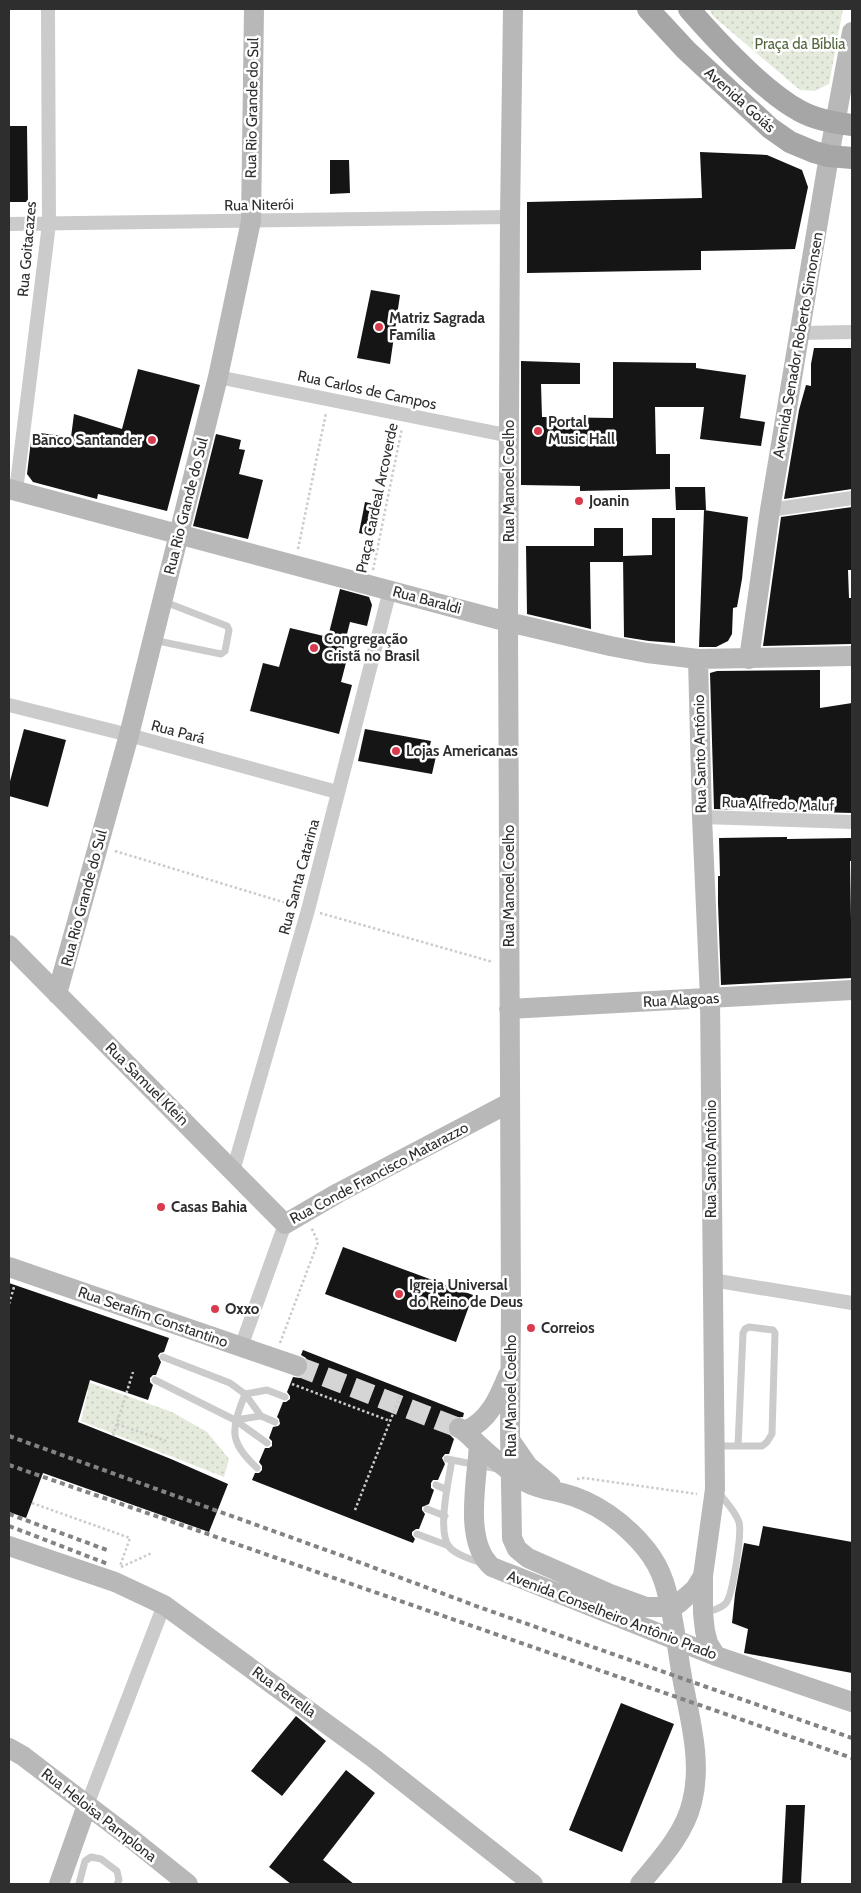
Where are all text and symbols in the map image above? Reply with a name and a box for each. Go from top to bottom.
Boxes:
park label: Praça da Bíblia [755,35,846,53]
street label: Rua Rio Grande do Sul [242,37,262,178]
street label: Avenida Goiás [701,64,779,136]
street label: Rua Niterói [224,195,294,215]
street label: Rua Goitacazes [14,200,40,298]
street label: Avenida Senador Roberto Simonsen [769,231,827,459]
place label: Matriz Sagrada Família [389,309,485,344]
marker: Matriz Sagrada Família [373,321,385,333]
street label: Rua Carlos de Campos [296,366,438,414]
place label: Portal Music Hall [548,413,615,448]
street label: Rua Manoel Coelho [500,420,518,542]
street label: Praça Cardeal Arcoverde [352,421,402,575]
marker: Portal Music Hall [532,425,544,437]
place label: Banco Santander [32,431,142,449]
marker: Banco Santander [146,434,158,446]
street label: Rua Rio Grande do Sul [160,435,212,576]
place label: Joanin [588,492,629,510]
marker: Joanin [573,495,585,507]
street label: Rua Baraldi [391,582,463,618]
place label: Congregação Cristã no Brasil [324,630,420,665]
marker: Congregação Cristã no Brasil [308,642,320,654]
street label: Rua Santo Antônio [690,694,710,814]
street label: Rua Pará [149,716,208,748]
place label: Lojas Americanas [406,742,518,760]
marker: Lojas Americanas [390,745,402,757]
street label: Rua Alfredo Maluf [721,793,835,815]
street label: Rua Santa Catarina [275,816,323,937]
street label: Rua Manoel Coelho [500,825,518,947]
street label: Rua Rio Grande do Sul [57,827,111,968]
street label: Rua Alagoas [642,989,720,1011]
street label: Rua Samuel Klein [102,1039,192,1129]
street label: Rua Santo Antônio [702,1100,720,1218]
street label: Rua Conde Francisco Matarazzo [287,1118,471,1228]
place label: Casas Bahia [171,1198,248,1216]
marker: Casas Bahia [155,1201,167,1213]
place label: Igreja Universal do Reino de Deus [409,1276,523,1311]
street label: Rua Serafim Constantino [76,1283,230,1351]
marker: Igreja Universal do Reino de Deus [393,1288,405,1300]
place label: Oxxo [225,1300,260,1318]
marker: Oxxo [209,1303,221,1315]
place label: Correios [541,1319,595,1337]
marker: Correios [525,1322,537,1334]
street label: Rua Manoel Coelho [502,1335,520,1457]
street label: Avenida Conselheiro Antônio Prado [505,1567,719,1663]
street label: Rua Perrella [249,1663,320,1722]
street label: Rua Heloisa Pamplona [38,1764,161,1866]

